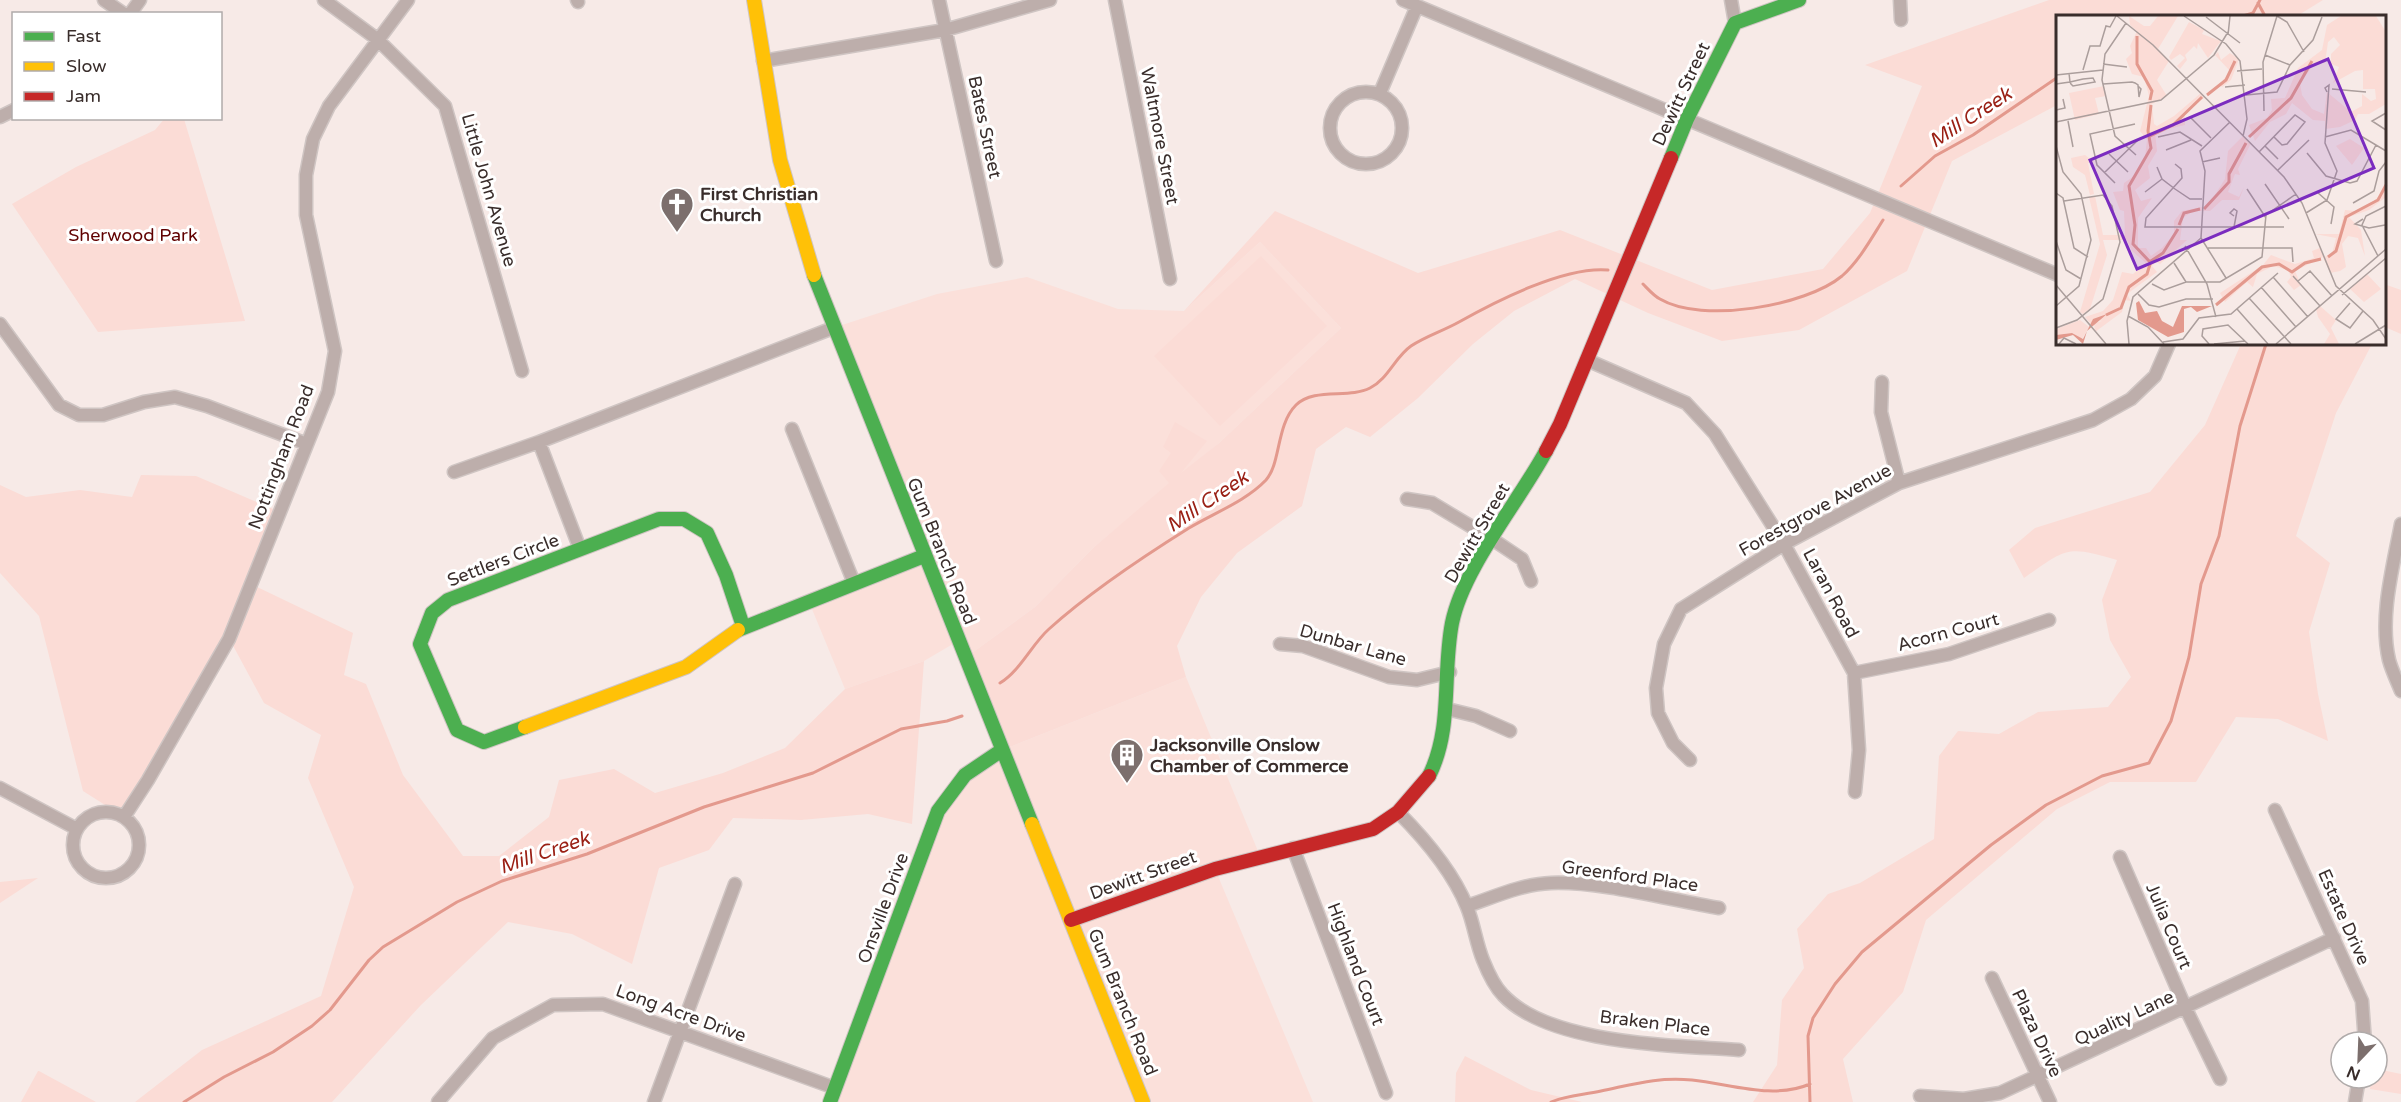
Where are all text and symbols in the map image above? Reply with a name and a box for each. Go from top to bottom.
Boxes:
legend [12,12,222,120]
inset map [2056,15,2386,345]
text: Fast [66,25,101,47]
street label: Dewitt Street [1647,39,1715,149]
text: Slow [66,55,107,77]
street label: Waltmore Street [1136,66,1184,207]
street label: Bates Street [963,74,1007,180]
water label: Mill Creek [1925,81,2018,153]
text: Jam [66,85,101,107]
street label: Little John Avenue [457,111,521,269]
place label: First Christian Church [700,183,818,226]
church icon: First Christian Church [659,186,695,233]
park label: Sherwood Park [68,224,198,246]
street label: Nottingham Road [243,382,319,532]
street label: Forestgrove Avenue [1735,459,1895,561]
water label: Mill Creek [1162,464,1255,538]
street label: Gum Branch Road [902,474,982,628]
street label: Dewitt Street [1440,479,1515,587]
street label: Settlers Circle [444,529,562,591]
street label: Laran Road [1798,544,1864,642]
street label: Acorn Court [1895,608,2001,656]
street label: Dunbar Lane [1297,619,1409,671]
place label: Jacksonville Onslow Chamber of Commerce [1149,734,1348,777]
building icon: Jacksonville Onslow Chamber of Commerce [1109,737,1145,784]
water label: Mill Creek [496,826,595,880]
street label: Dewitt Street [1087,845,1199,904]
street label: Onsville Drive [853,850,913,966]
street label: Greenford Place [1560,856,1700,896]
street label: Estate Drive [2313,866,2375,968]
street label: Julia Court [2141,880,2197,972]
street label: Highland Court [1322,900,1390,1029]
street label: Gum Branch Road [1083,925,1163,1079]
street label: Long Acre Drive [613,979,749,1047]
street label: Plaza Drive [2007,985,2067,1081]
street label: Quality Lane [2071,985,2177,1051]
street label: Braken Place [1599,1005,1711,1041]
north arrow [2329,1030,2389,1090]
text: N [2344,1061,2363,1085]

